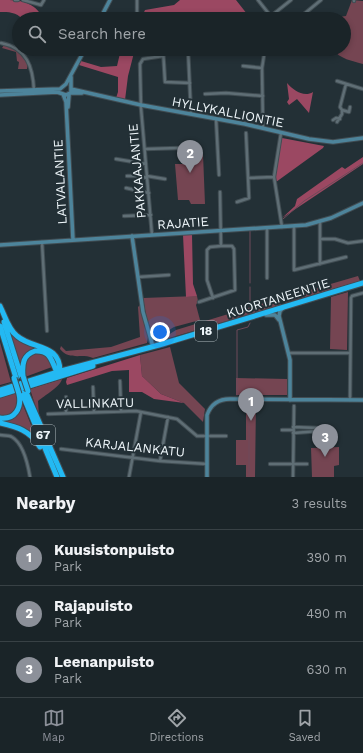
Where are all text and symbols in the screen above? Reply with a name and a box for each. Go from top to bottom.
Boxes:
search box [12,12,351,56]
icon: search [26,23,48,45]
text: Search here [58,25,146,43]
street label: HYLLYKALLIONTIE [171,94,285,130]
street label: PAKKAAJANTIE [125,123,149,219]
street label: LATVALANTIE [50,139,70,225]
pin: 2 [177,140,203,173]
street label: RAJATIE [157,214,209,232]
street label: KUORTANEENTIE [225,275,331,321]
road number: 18 [195,321,217,341]
your location [150,322,170,342]
pin: 1 [238,388,264,421]
street label: VALLINKATU [56,395,134,411]
pin: 3 [312,424,338,457]
road number: 67 [31,425,55,445]
street label: KARJALANKATU [84,434,186,460]
text: Nearby [16,493,75,513]
text: 3 results [292,496,347,511]
text: Kuusistonpuisto [54,541,175,559]
text: 1 [26,550,32,565]
text: 390 m [306,550,347,565]
text: Park [54,559,82,574]
text: Rajapuisto [54,597,133,615]
text: 2 [25,606,33,621]
text: 490 m [306,606,347,621]
text: Park [54,615,82,630]
text: Leenanpuisto [54,653,154,671]
text: 3 [25,662,33,677]
text: 630 m [307,662,347,677]
text: Park [54,671,82,686]
tab: Map [42,707,65,744]
tab: Directions [150,707,204,744]
tab: Saved [289,707,321,744]

